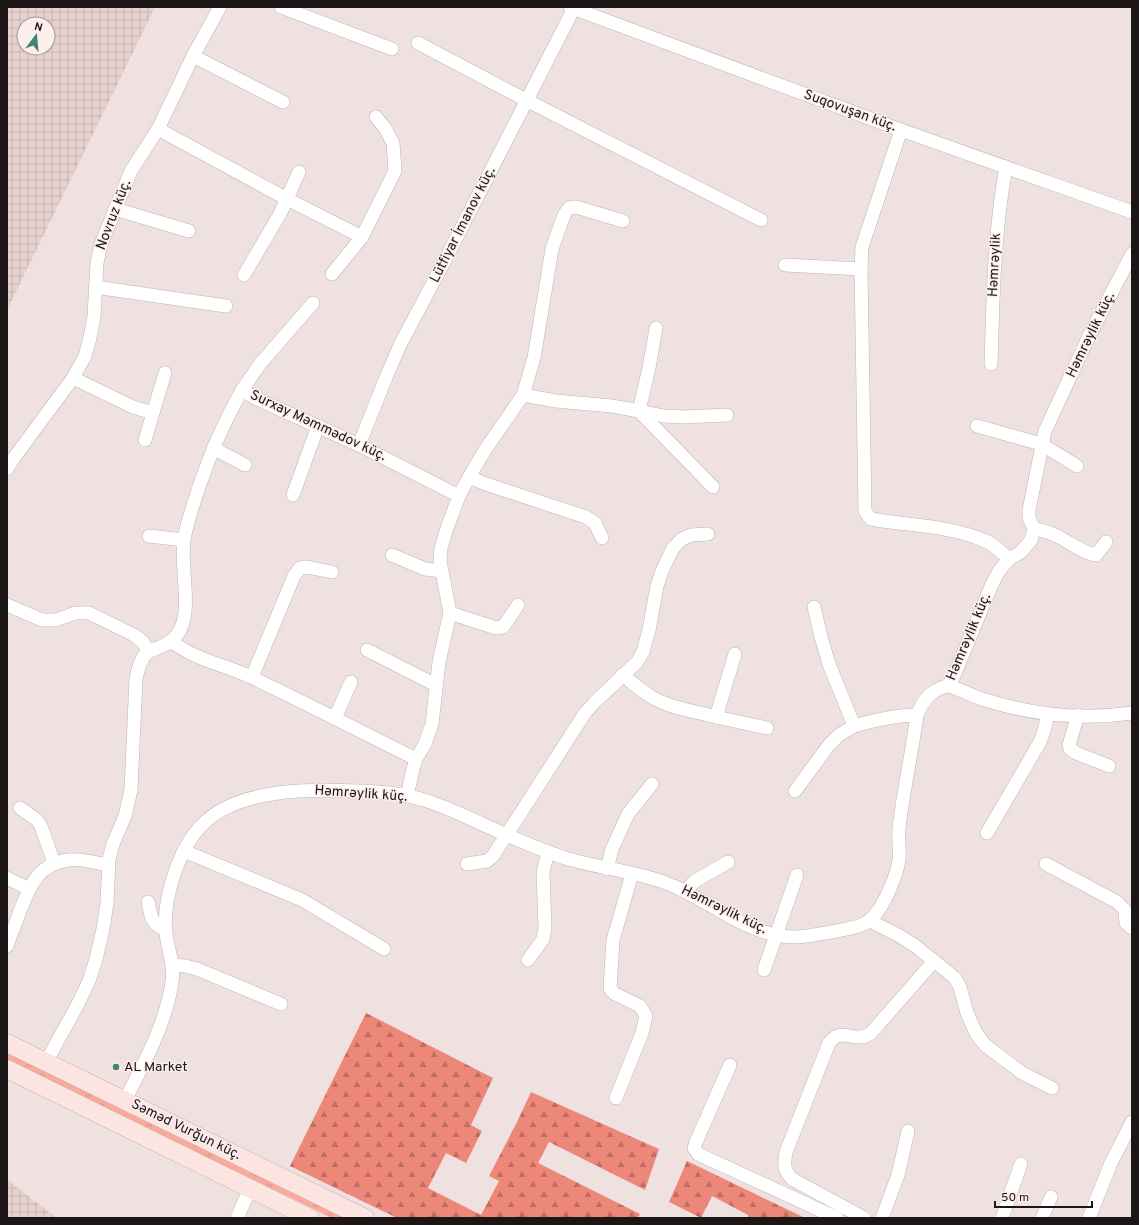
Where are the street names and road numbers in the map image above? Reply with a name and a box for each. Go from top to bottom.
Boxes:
street label: Suqovuşan küç. [801,86,899,136]
street label: Lütfiyar İmanov küç. [426,164,500,286]
street label: Novruz küç. [93,177,135,253]
street label: Həmrəylik [985,232,1005,298]
street label: Həmrəylik küç. [1063,289,1119,381]
street label: Surxay Məmmədov küç. [247,387,389,465]
street label: Həmrəylik küç. [943,591,995,683]
street label: Həmrəylik küç. [314,782,408,806]
street label: Həmrəylik küç. [678,882,770,938]
street label: Səməd Vurğun küç. [128,1096,244,1164]

